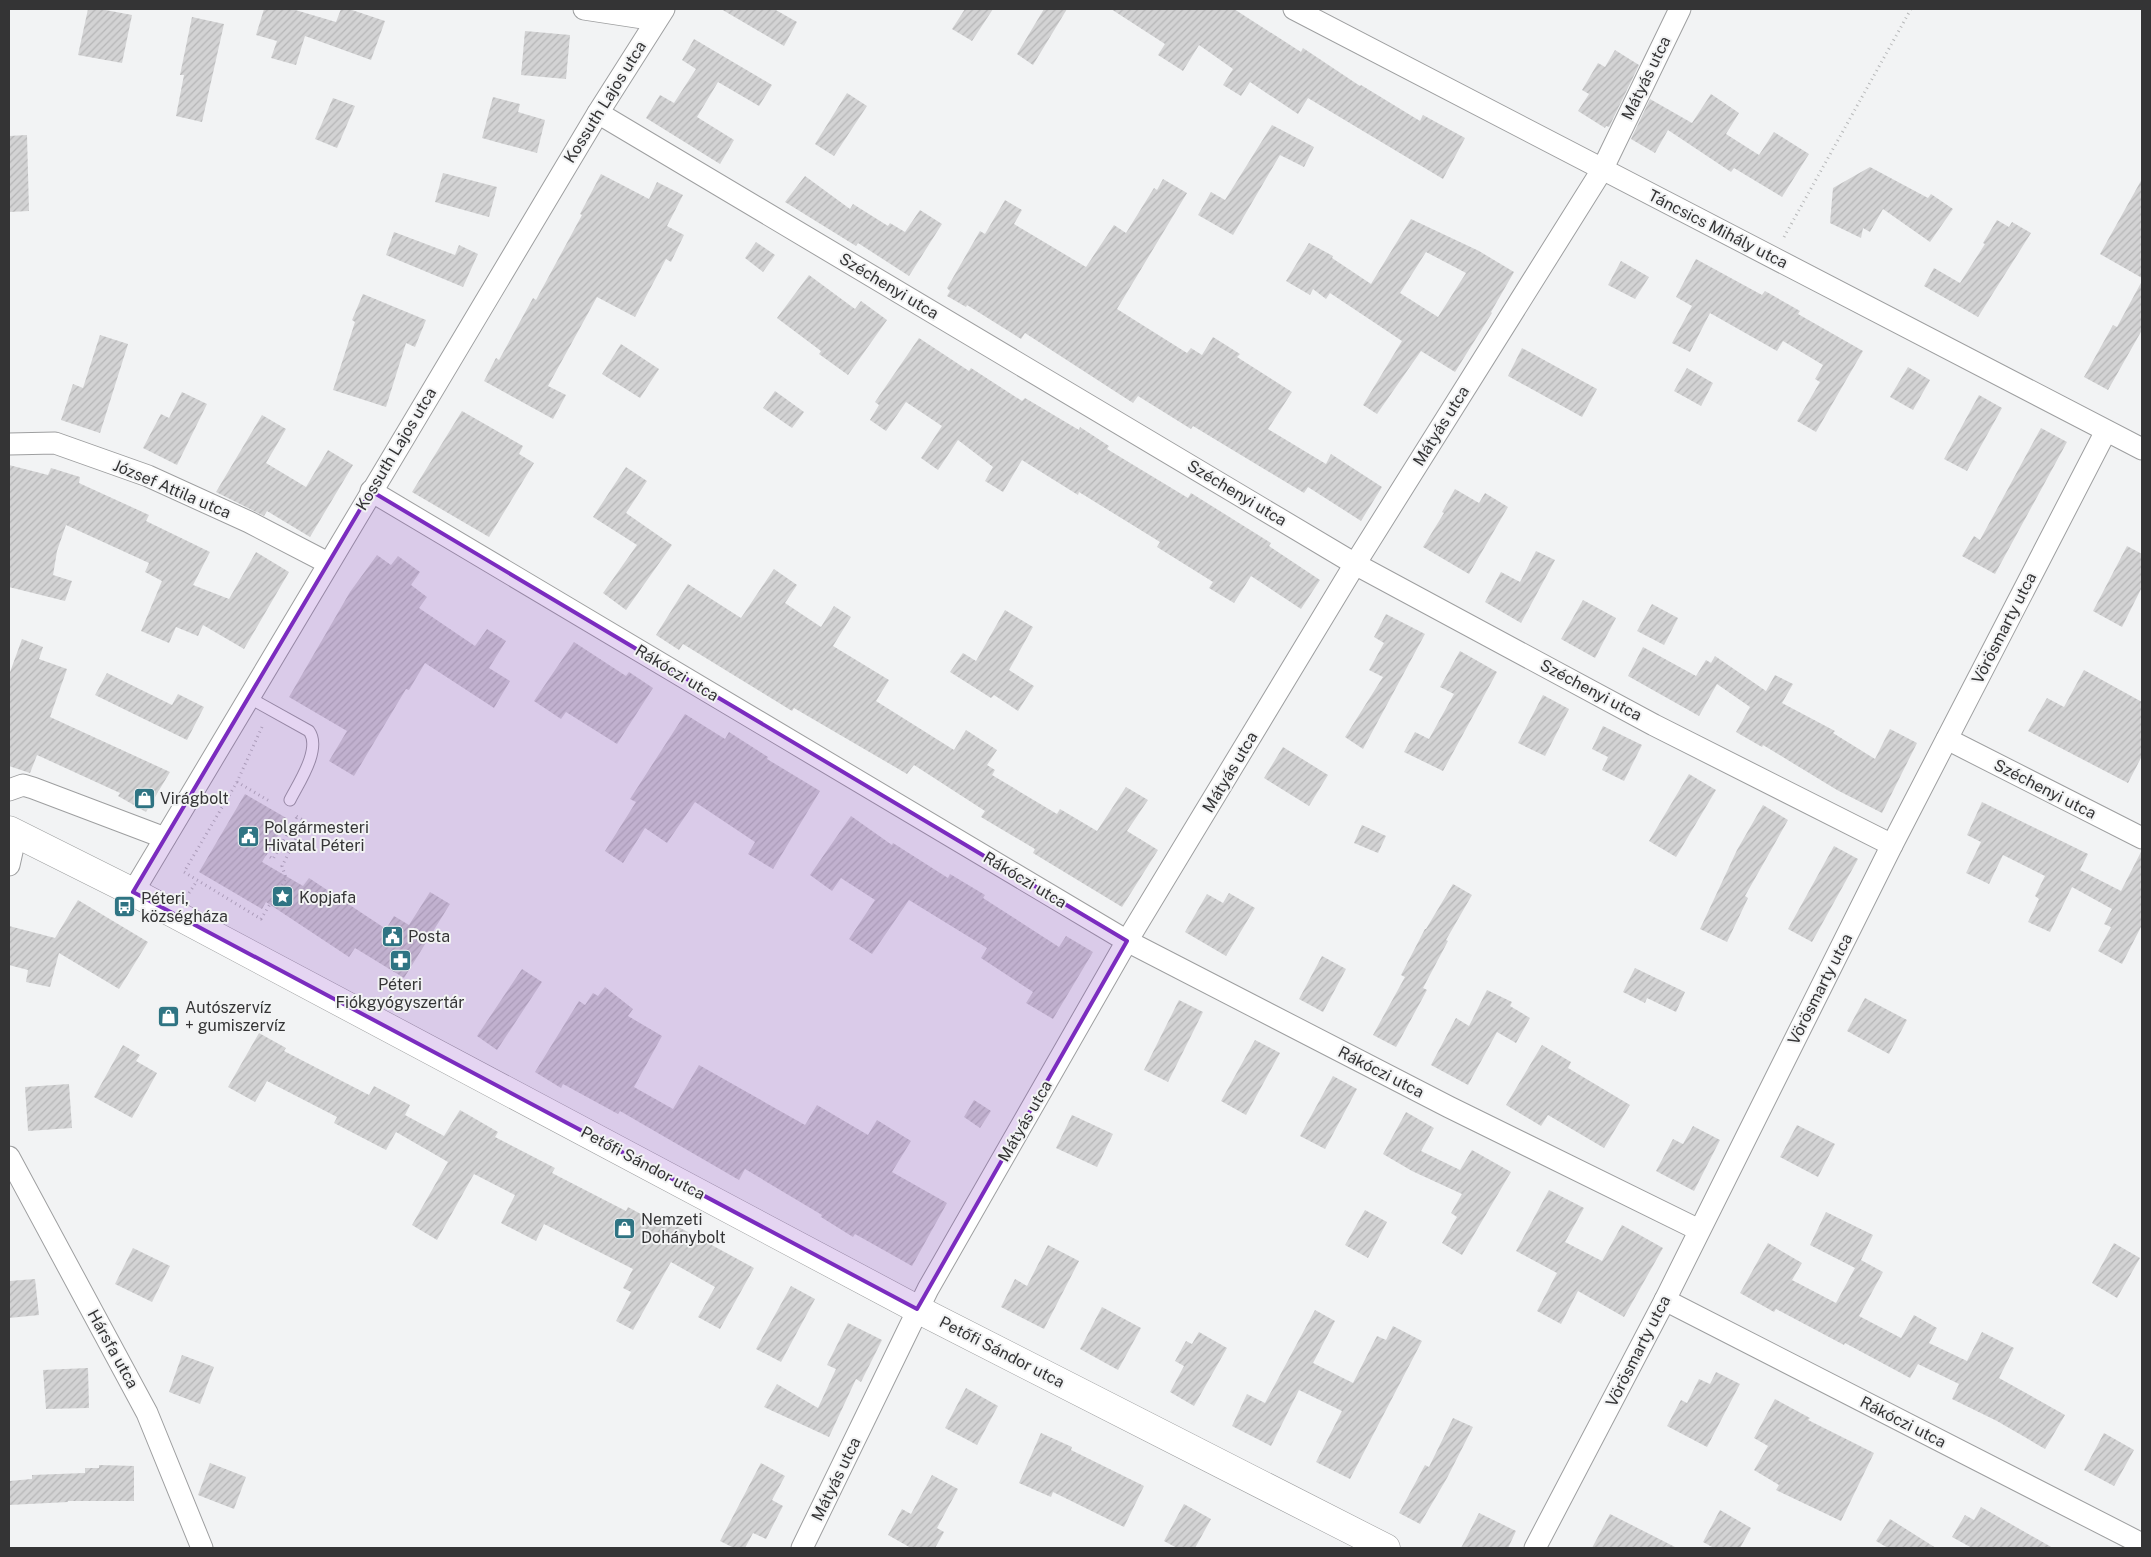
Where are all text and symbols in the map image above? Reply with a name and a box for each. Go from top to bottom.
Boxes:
street label: Mátyás utca [1618,33,1674,123]
street label: Kossuth Lajos utca [560,38,650,166]
street label: Táncsics Mihály utca [1645,186,1791,272]
street label: Széchenyi utca [836,249,942,323]
street label: Mátyás utca [1409,383,1473,469]
street label: Kossuth Lajos utca [352,384,440,514]
street label: József Attila utca [110,456,234,522]
street label: Széchenyi utca [1184,456,1290,530]
street label: Vörösmarty utca [1968,569,2040,687]
street label: Rákóczi utca [632,641,722,705]
street label: Széchenyi utca [1537,655,1645,725]
street label: Mátyás utca [1199,728,1261,816]
street label: Széchenyi utca [1991,755,2099,823]
shop icon: Virágbolt [132,786,156,810]
place label: Virágbolt [160,789,229,808]
place label: Polgármesteri Hivatal Péteri [264,818,369,855]
public building icon: Polgármesteri Hivatal Péteri [236,824,260,848]
street label: Rákóczi utca [980,848,1070,912]
place icon: Kopjafa [271,885,295,909]
place label: Kopjafa [299,888,356,907]
place label: Péteri, községháza [141,889,228,926]
bus stop icon: Péteri, községháza [113,895,137,919]
public building icon: Posta [380,924,404,948]
place label: Posta [408,927,450,946]
street label: Vörösmarty utca [1784,930,1856,1048]
pharmacy icon: Péteri Fiókgyógyszertár [388,948,412,972]
place label: Péteri Fiókgyógyszertár [336,975,464,1012]
place label: Autószervíz + gumiszervíz [185,998,286,1035]
shop icon: Autószervíz + gumiszervíz [157,1004,181,1028]
street label: Rákóczi utca [1335,1042,1427,1102]
street label: Mátyás utca [994,1077,1056,1165]
street label: Petőfi Sándor utca [578,1122,708,1204]
place label: Nemzeti Dohánybolt [641,1210,726,1247]
shop icon: Nemzeti Dohánybolt [613,1216,637,1240]
street label: Vörösmarty utca [1602,1292,1674,1410]
street label: Hársfa utca [84,1306,142,1392]
street label: Petőfi Sándor utca [936,1312,1068,1392]
street label: Rákóczi utca [1857,1392,1949,1452]
street label: Mátyás utca [808,1434,864,1524]

